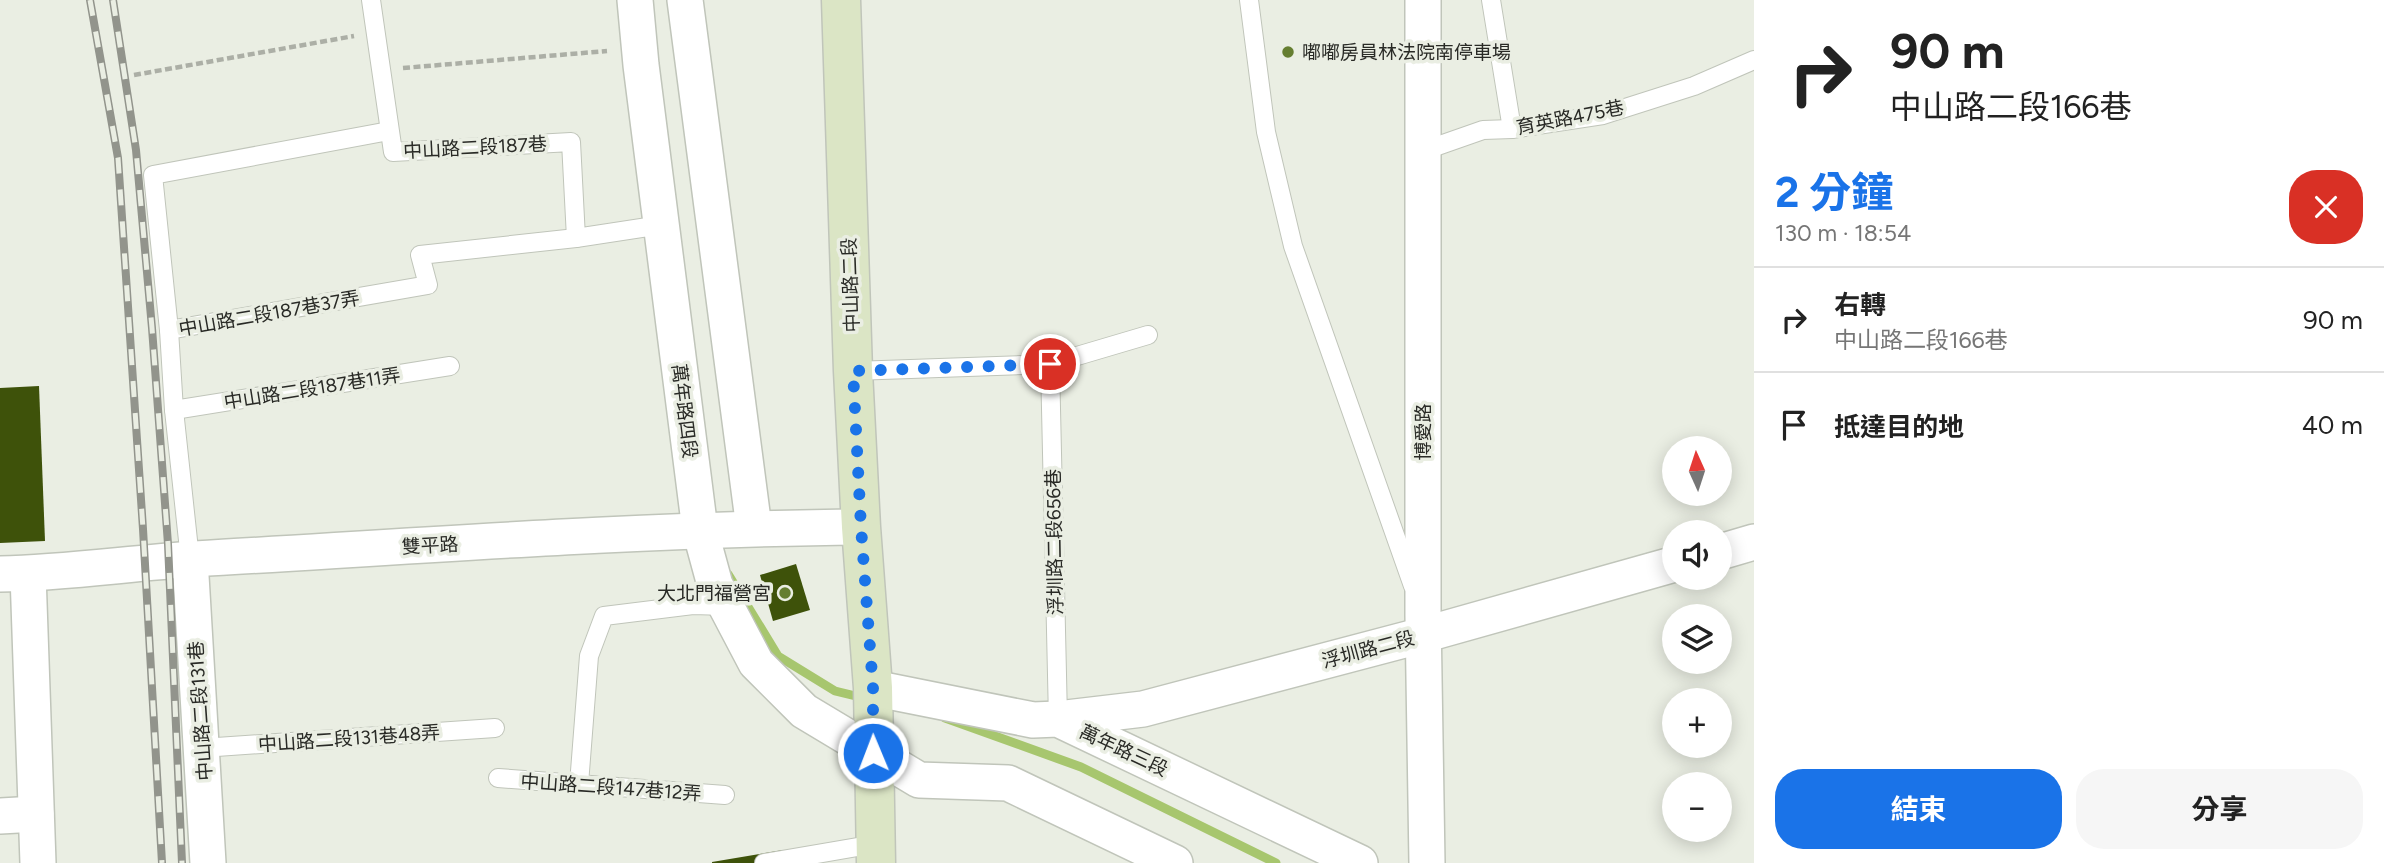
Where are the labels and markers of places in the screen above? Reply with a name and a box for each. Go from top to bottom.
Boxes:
place label: 嘟嘟房員林法院南停車場 [1302,41,1511,64]
marker: 嘟嘟房員林法院南停車場 [1280,44,1296,60]
pin [1020,334,1080,394]
place label: 大北門福營宮 [657,582,771,605]
marker: 大北門福營宮 [777,585,793,601]

